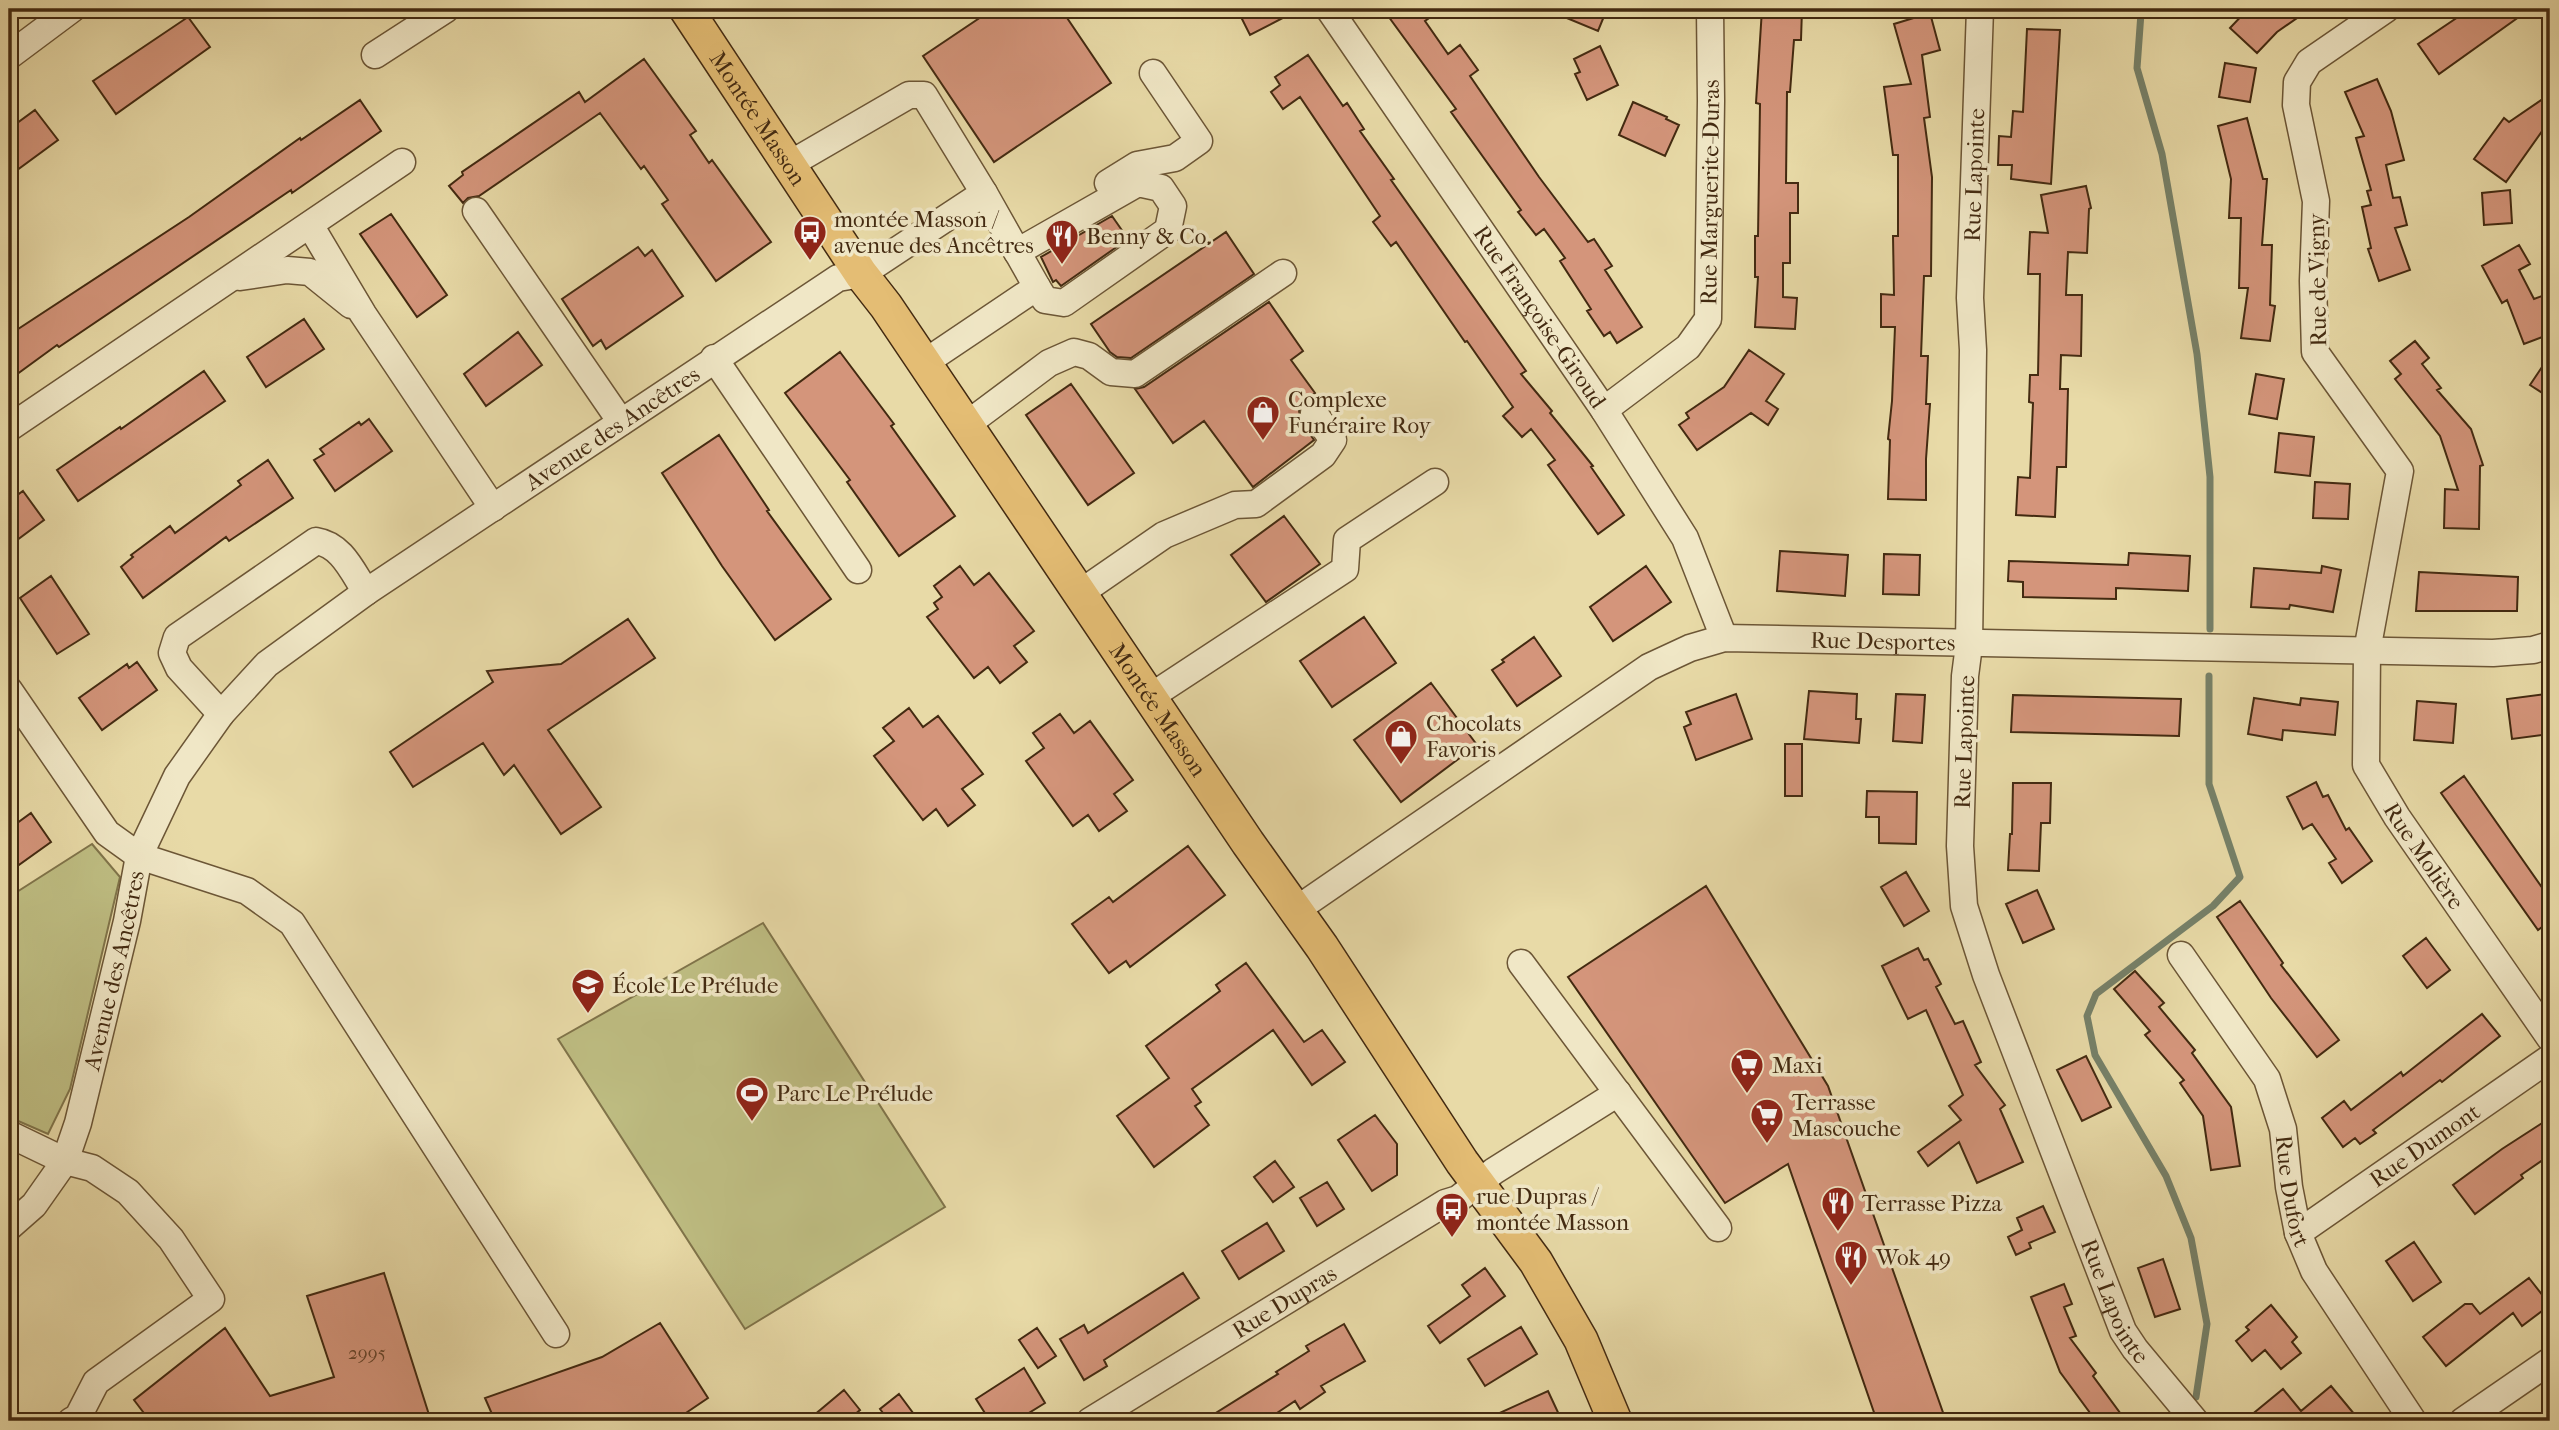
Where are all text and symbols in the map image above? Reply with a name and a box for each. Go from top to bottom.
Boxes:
street label: Montée Masson [704,46,812,191]
street label: Rue Marguerite-Duras [1695,80,1725,305]
street label: Rue Lapointe [1959,108,1990,242]
place label: montée Masson / avenue des Ancêtres [834,206,1034,259]
street label: Rue de Vigny [2303,212,2332,347]
bus stop icon: montée Masson / avenue des Ancêtres [791,213,829,262]
restaurant icon: Benny & Co. [1043,217,1081,266]
street label: Rue Françoise-Giroud [1467,220,1612,414]
place label: Benny & Co. [1086,223,1211,250]
street label: Avenue des Ancêtres [519,361,705,497]
place label: Complexe Funéraire Roy [1288,386,1431,439]
shop icon: Complexe Funéraire Roy [1244,393,1282,442]
street label: Rue Desportes [1810,627,1956,657]
street label: Montée Masson [1103,638,1213,782]
street label: Rue Lapointe [1949,675,1980,809]
place label: Chocolats Favoris [1426,710,1521,763]
shop icon: Chocolats Favoris [1382,717,1420,766]
street label: Rue Molière [2378,798,2470,914]
street label: Avenue des Ancêtres [78,869,150,1074]
school or university icon: École Le Prélude [569,966,607,1015]
place label: École Le Prélude [612,972,778,999]
supermarket icon: Maxi [1728,1046,1766,1095]
place label: Maxi [1772,1052,1823,1079]
sports icon: Parc Le Prélude [733,1074,771,1123]
place label: Parc Le Prélude [776,1080,933,1107]
place label: Terrasse Mascouche [1792,1089,1901,1142]
supermarket icon: Terrasse Mascouche [1748,1096,1786,1145]
street label: Rue Dumont [2364,1098,2485,1193]
street label: Rue Dufort [2270,1134,2315,1251]
place label: rue Dupras / montée Masson [1476,1183,1630,1236]
restaurant icon: Terrasse Pizza [1819,1184,1857,1233]
bus stop icon: rue Dupras / montée Masson [1433,1190,1471,1239]
place label: Terrasse Pizza [1862,1190,2002,1217]
street label: Rue Lapointe [2075,1235,2154,1369]
restaurant icon: Wok 49 [1832,1238,1870,1287]
place label: Wok 49 [1875,1244,1951,1271]
street label: Rue Dupras [1227,1260,1342,1344]
house number: 2995 [348,1342,386,1364]

